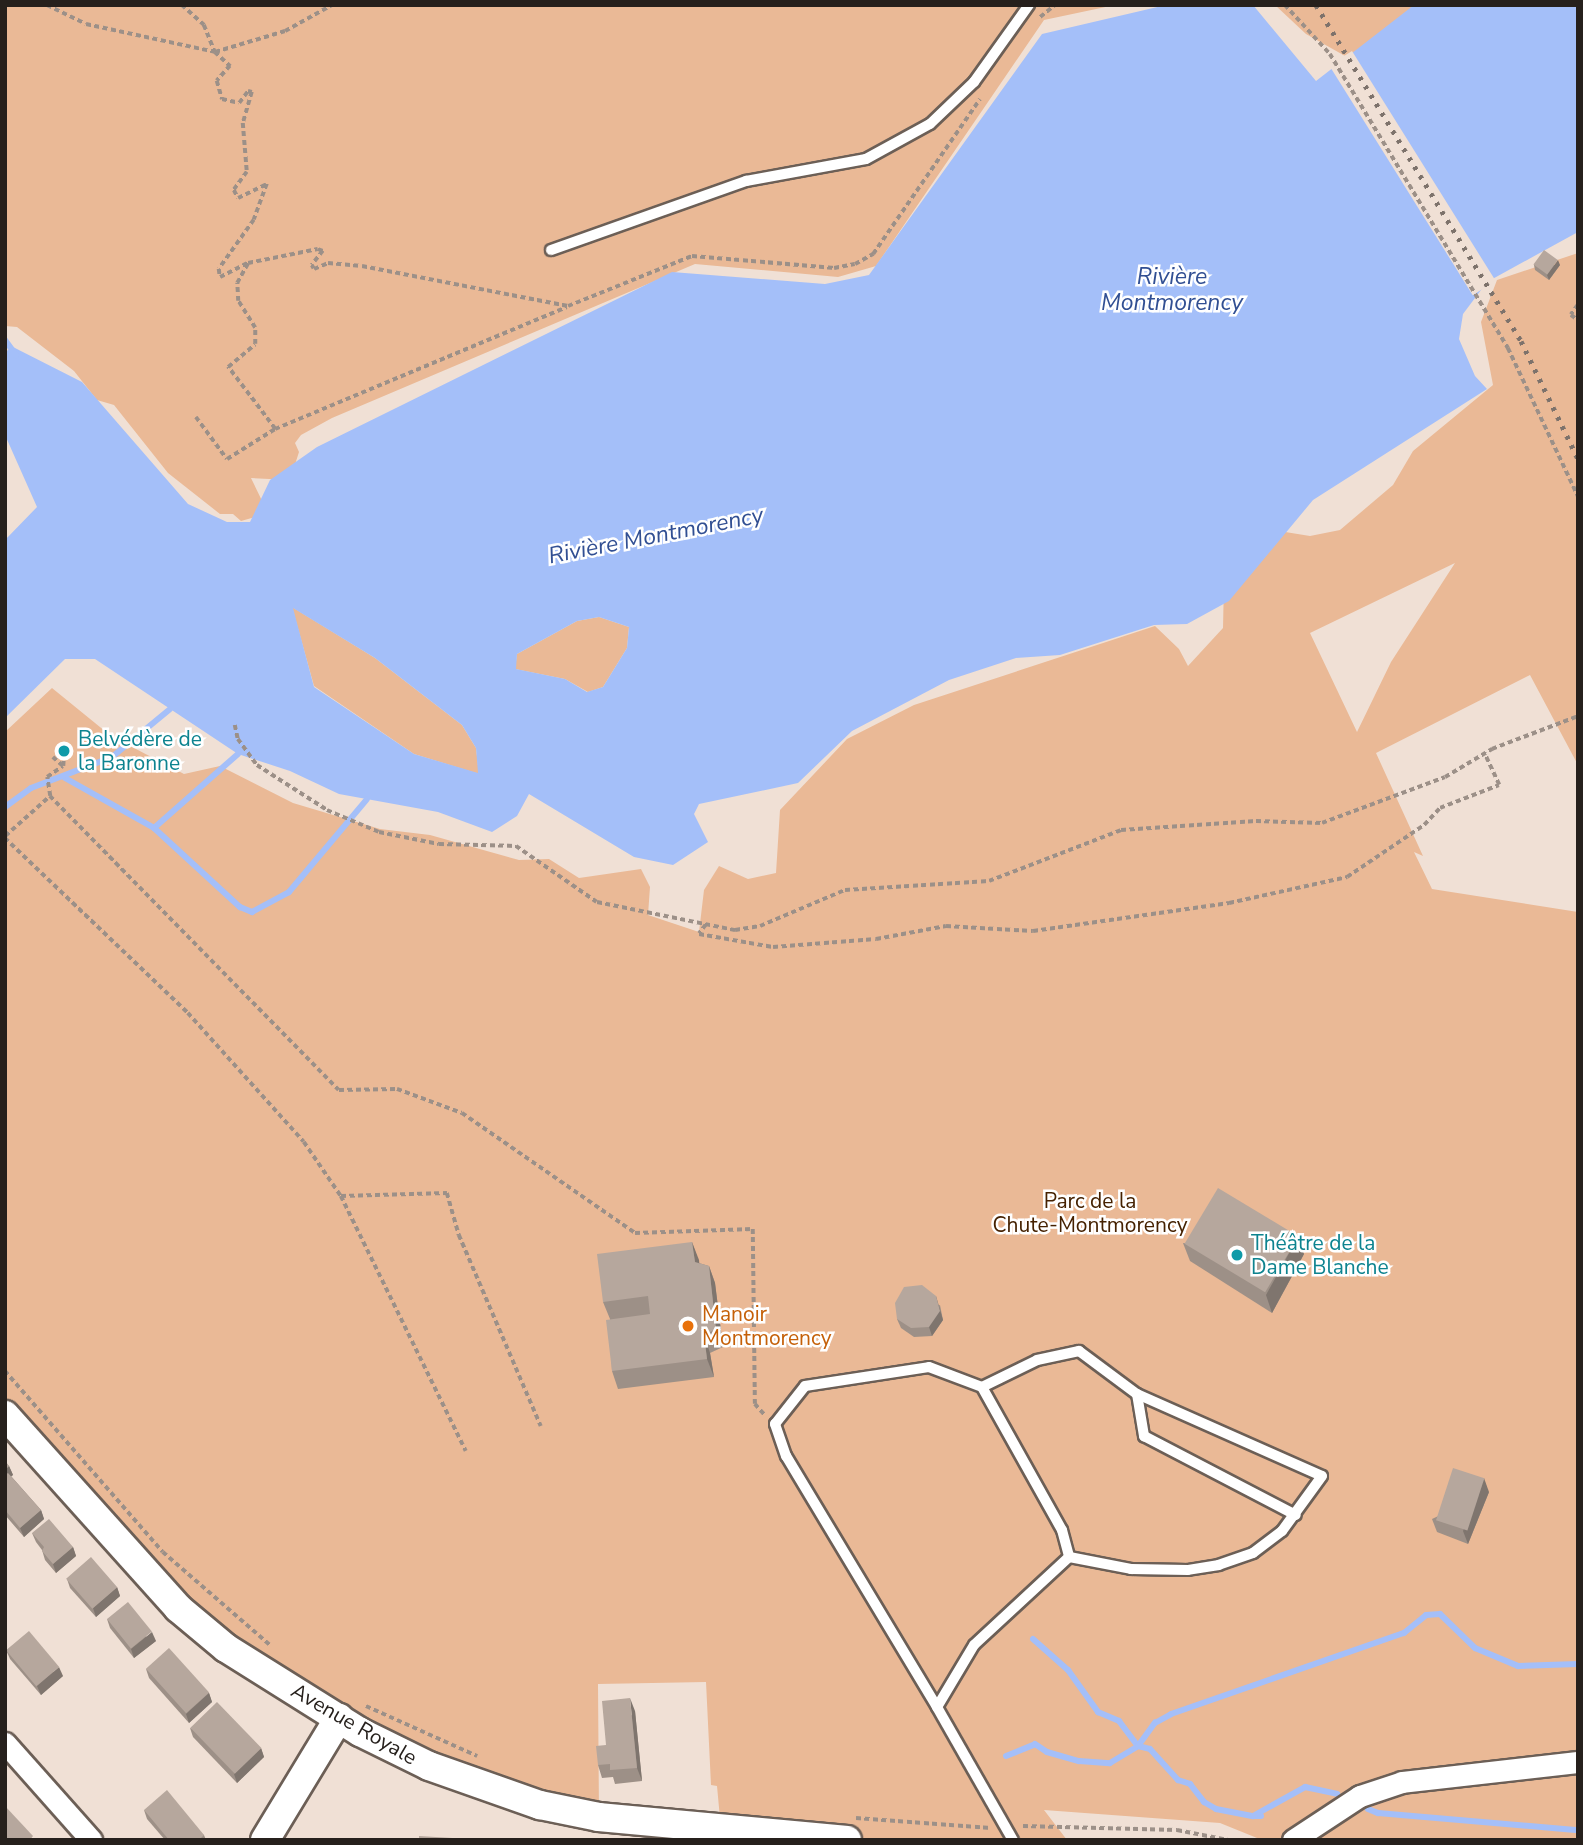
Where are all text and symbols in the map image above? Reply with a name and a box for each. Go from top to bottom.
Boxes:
water label: Rivière Montmorency [1101,263,1243,317]
water label: Rivière Montmorency [546,502,766,570]
place label: Belvédère de la Baronne [78,726,202,776]
marker: Belvédère de la Baronne [56,743,72,759]
park label: Parc de la Chute-Montmorency [992,1188,1188,1238]
place label: Théâtre de la Dame Blanche [1251,1230,1389,1280]
marker: Théâtre de la Dame Blanche [1229,1247,1245,1263]
place label: Manoir Montmorency [702,1301,832,1351]
marker: Manoir Montmorency [680,1318,696,1334]
street label: Avenue Royale [287,1678,421,1770]

